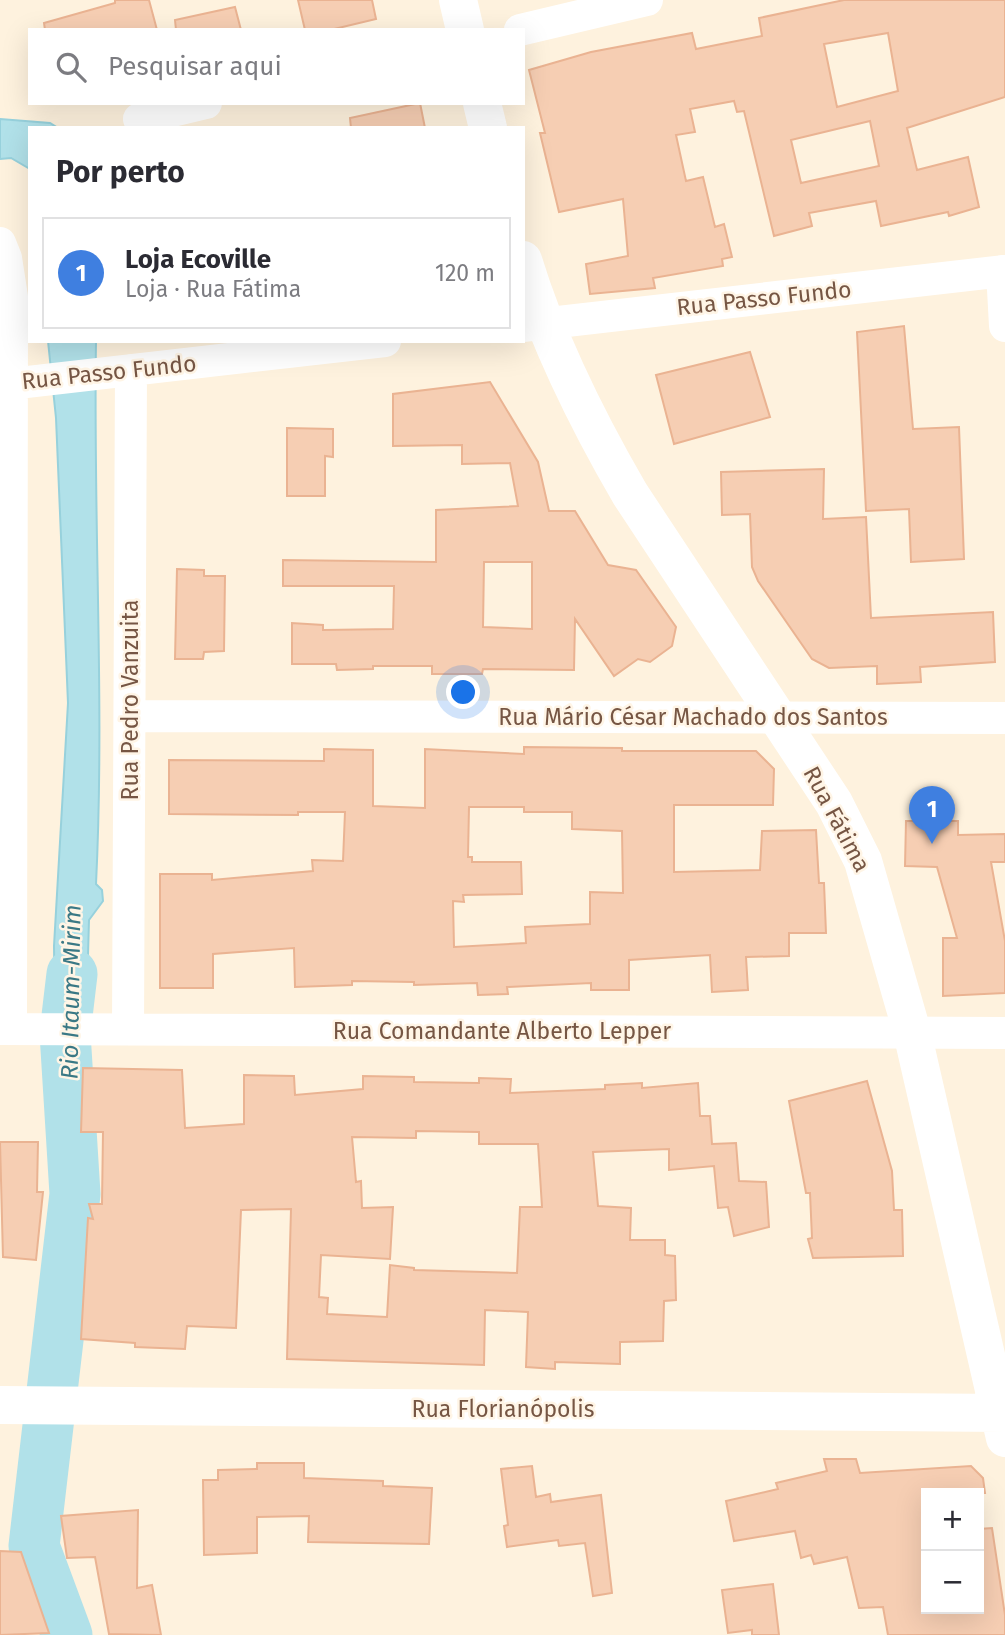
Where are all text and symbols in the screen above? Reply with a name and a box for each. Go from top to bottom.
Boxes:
search box [28,28,525,105]
icon: search [52,48,90,86]
text: Pesquisar aqui [108,51,282,82]
text: Por perto [56,154,185,190]
text: Loja Ecoville [125,244,271,275]
text: 1 [76,259,86,287]
text: 120 m [435,259,495,287]
text: Loja · Rua Fátima [125,275,301,303]
street label: Rua Passo Fundo [675,275,853,321]
street label: Rua Passo Fundo [20,349,198,395]
street label: Rua Pedro Vanzuita [116,600,144,800]
your location [446,675,480,709]
street label: Rua Mário César Machado dos Santos [498,703,888,731]
street label: Rua Fátima [798,761,876,877]
pin: 1 [909,786,955,844]
water label: Rio Itaum-Mirim [55,904,87,1080]
street label: Rua Comandante Alberto Lepper [333,1017,671,1045]
street label: Rua Florianópolis [412,1395,594,1423]
map controls [921,1488,984,1614]
button: + [921,1488,984,1551]
button: − [921,1551,984,1614]

